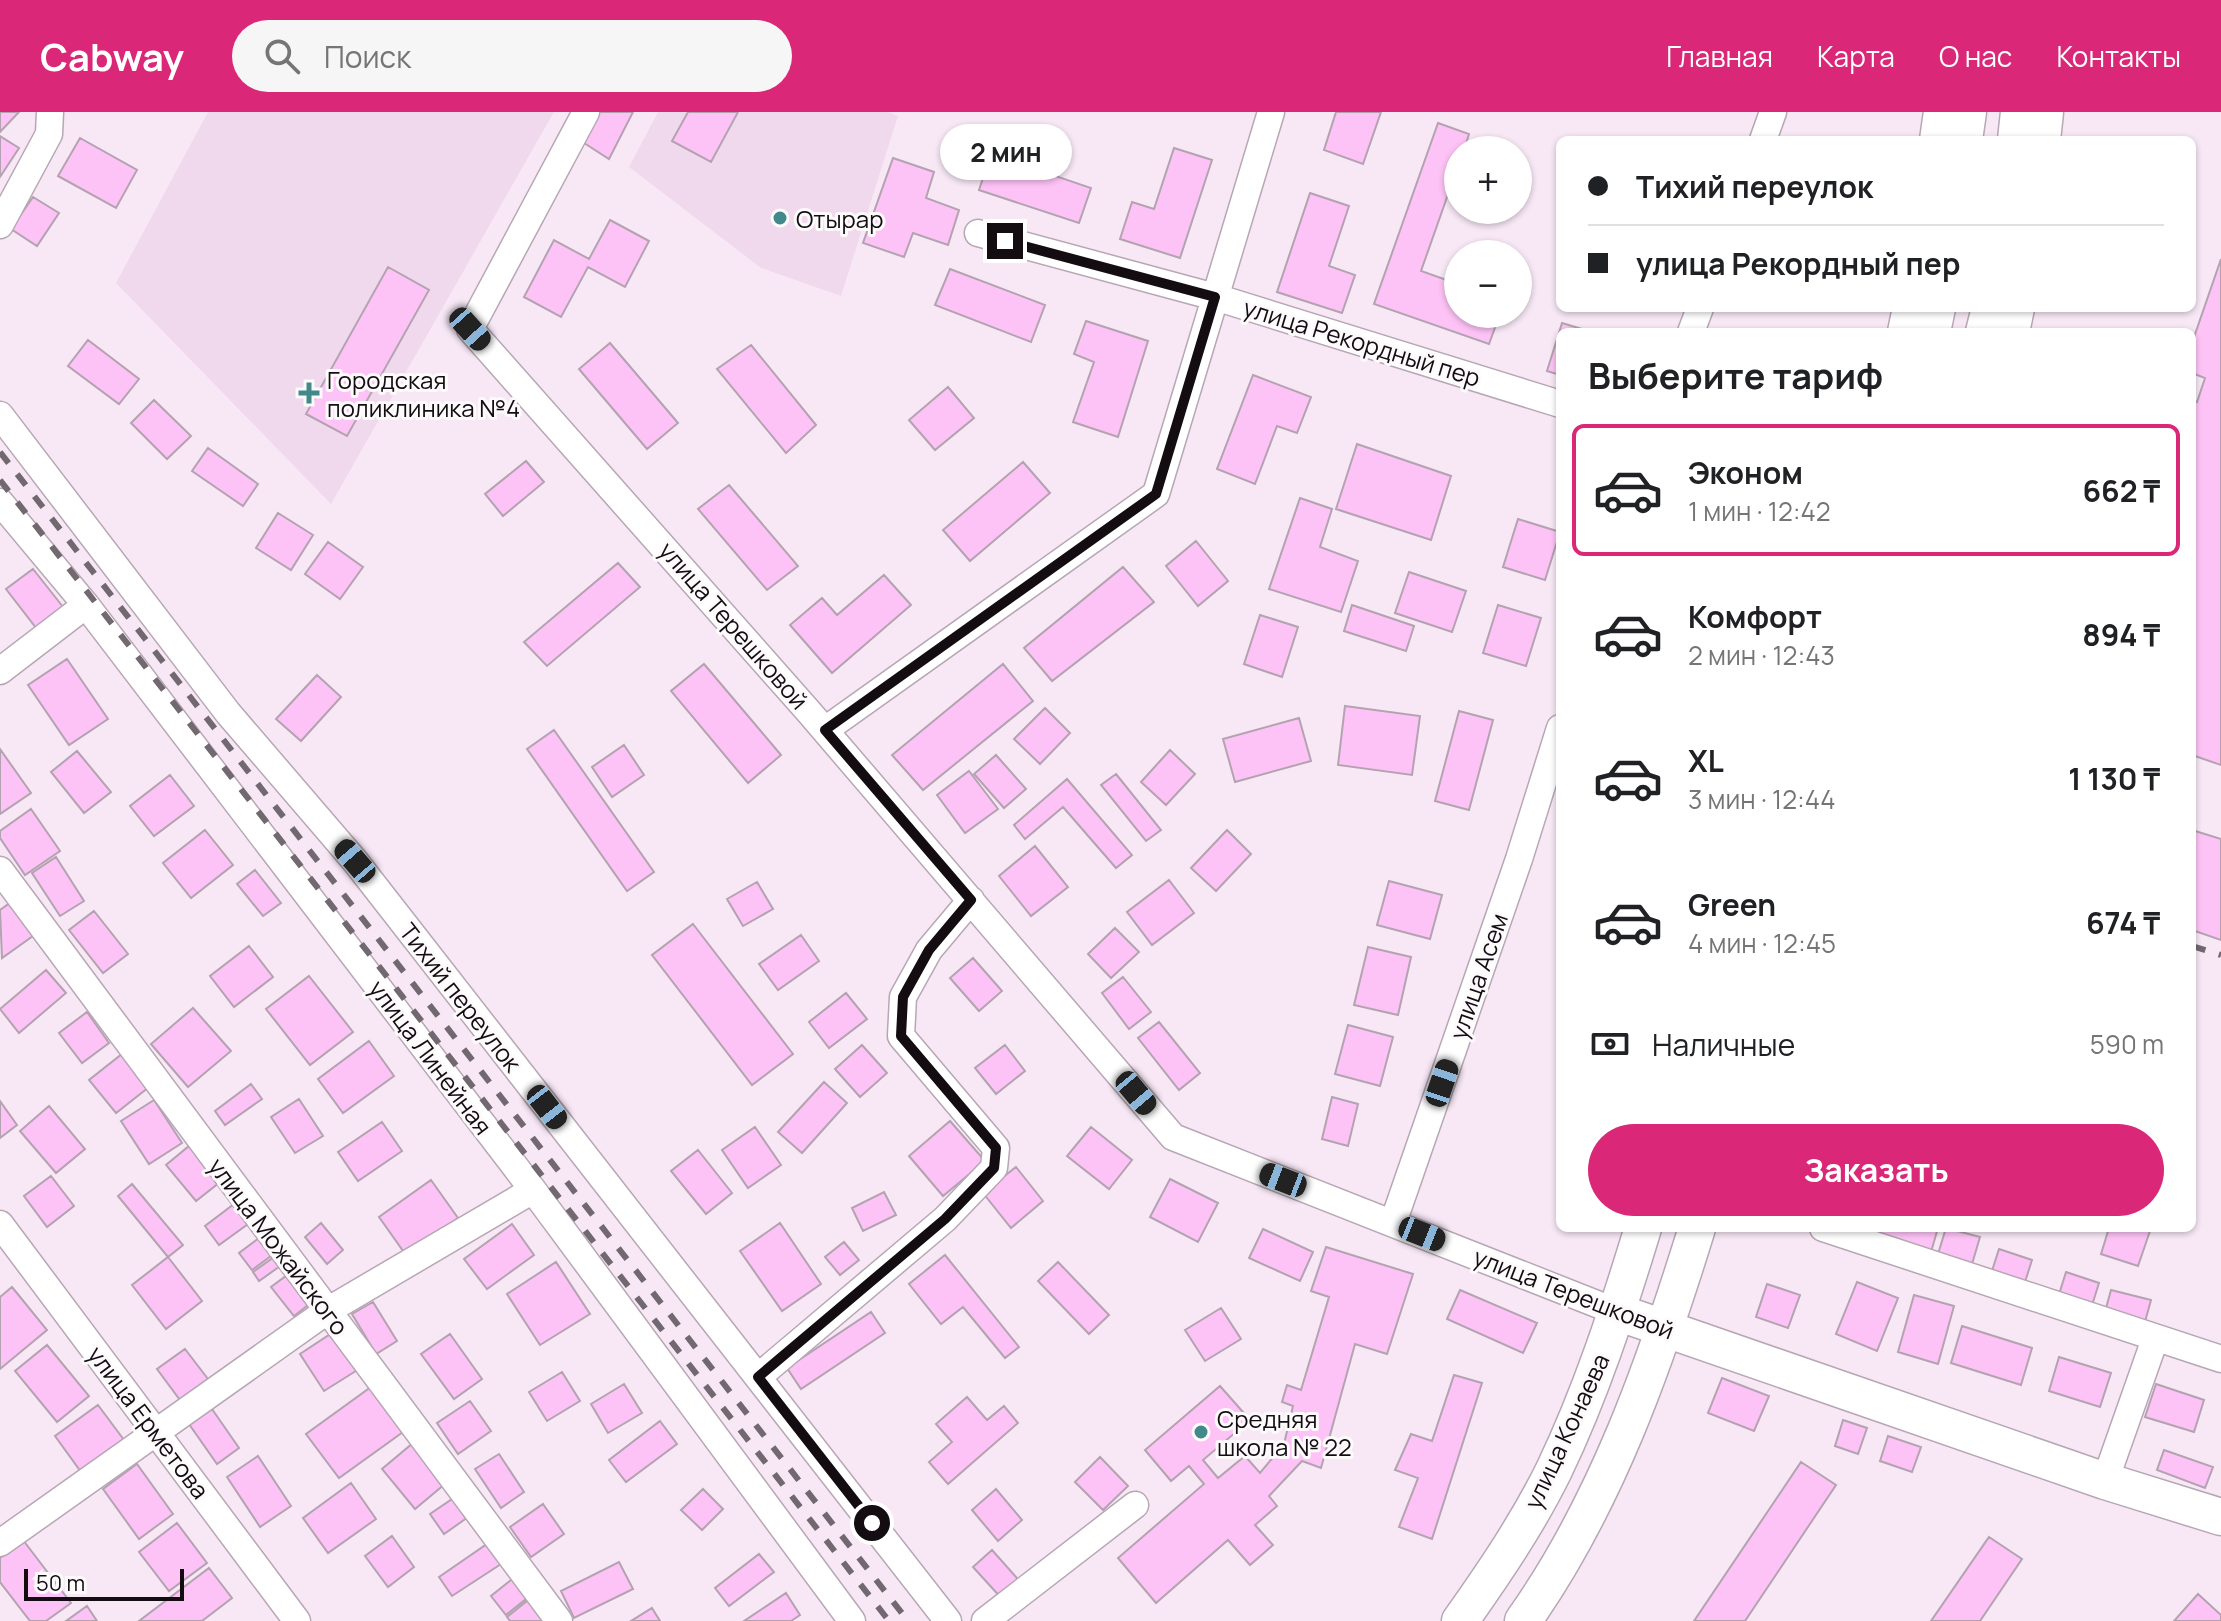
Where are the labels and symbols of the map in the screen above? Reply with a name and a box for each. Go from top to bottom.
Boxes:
callout: 2 мин [939,125,1071,181]
place label: Отырар [796,202,883,235]
marker: Отырар [771,209,789,227]
route end [987,223,1023,259]
street label: улица Рекордный пер [1239,290,1485,394]
car [445,303,495,355]
place label: Городская поликлиника №4 [327,363,520,424]
marker: Городская поликлиника №4 [298,382,320,404]
street label: улица Терешковой [652,534,816,716]
car [330,835,380,887]
street label: улица Асем [1441,909,1515,1043]
street label: Тихий переулок [392,916,530,1079]
street label: улица Линейная [362,973,500,1141]
car [1423,1056,1461,1110]
car [1111,1067,1161,1119]
car [523,1081,571,1133]
street label: улица Можайского [201,1151,357,1341]
car [1256,1160,1310,1200]
car [1395,1214,1449,1254]
street label: улица Терешковой [1469,1240,1679,1346]
street label: улица Ерметова [81,1339,217,1505]
street label: улица Конаева [1516,1348,1616,1514]
place label: Средняя школа № 22 [1217,1402,1352,1463]
marker: Средняя школа № 22 [1192,1423,1210,1441]
route start [854,1505,890,1541]
scale bar [24,1565,184,1601]

